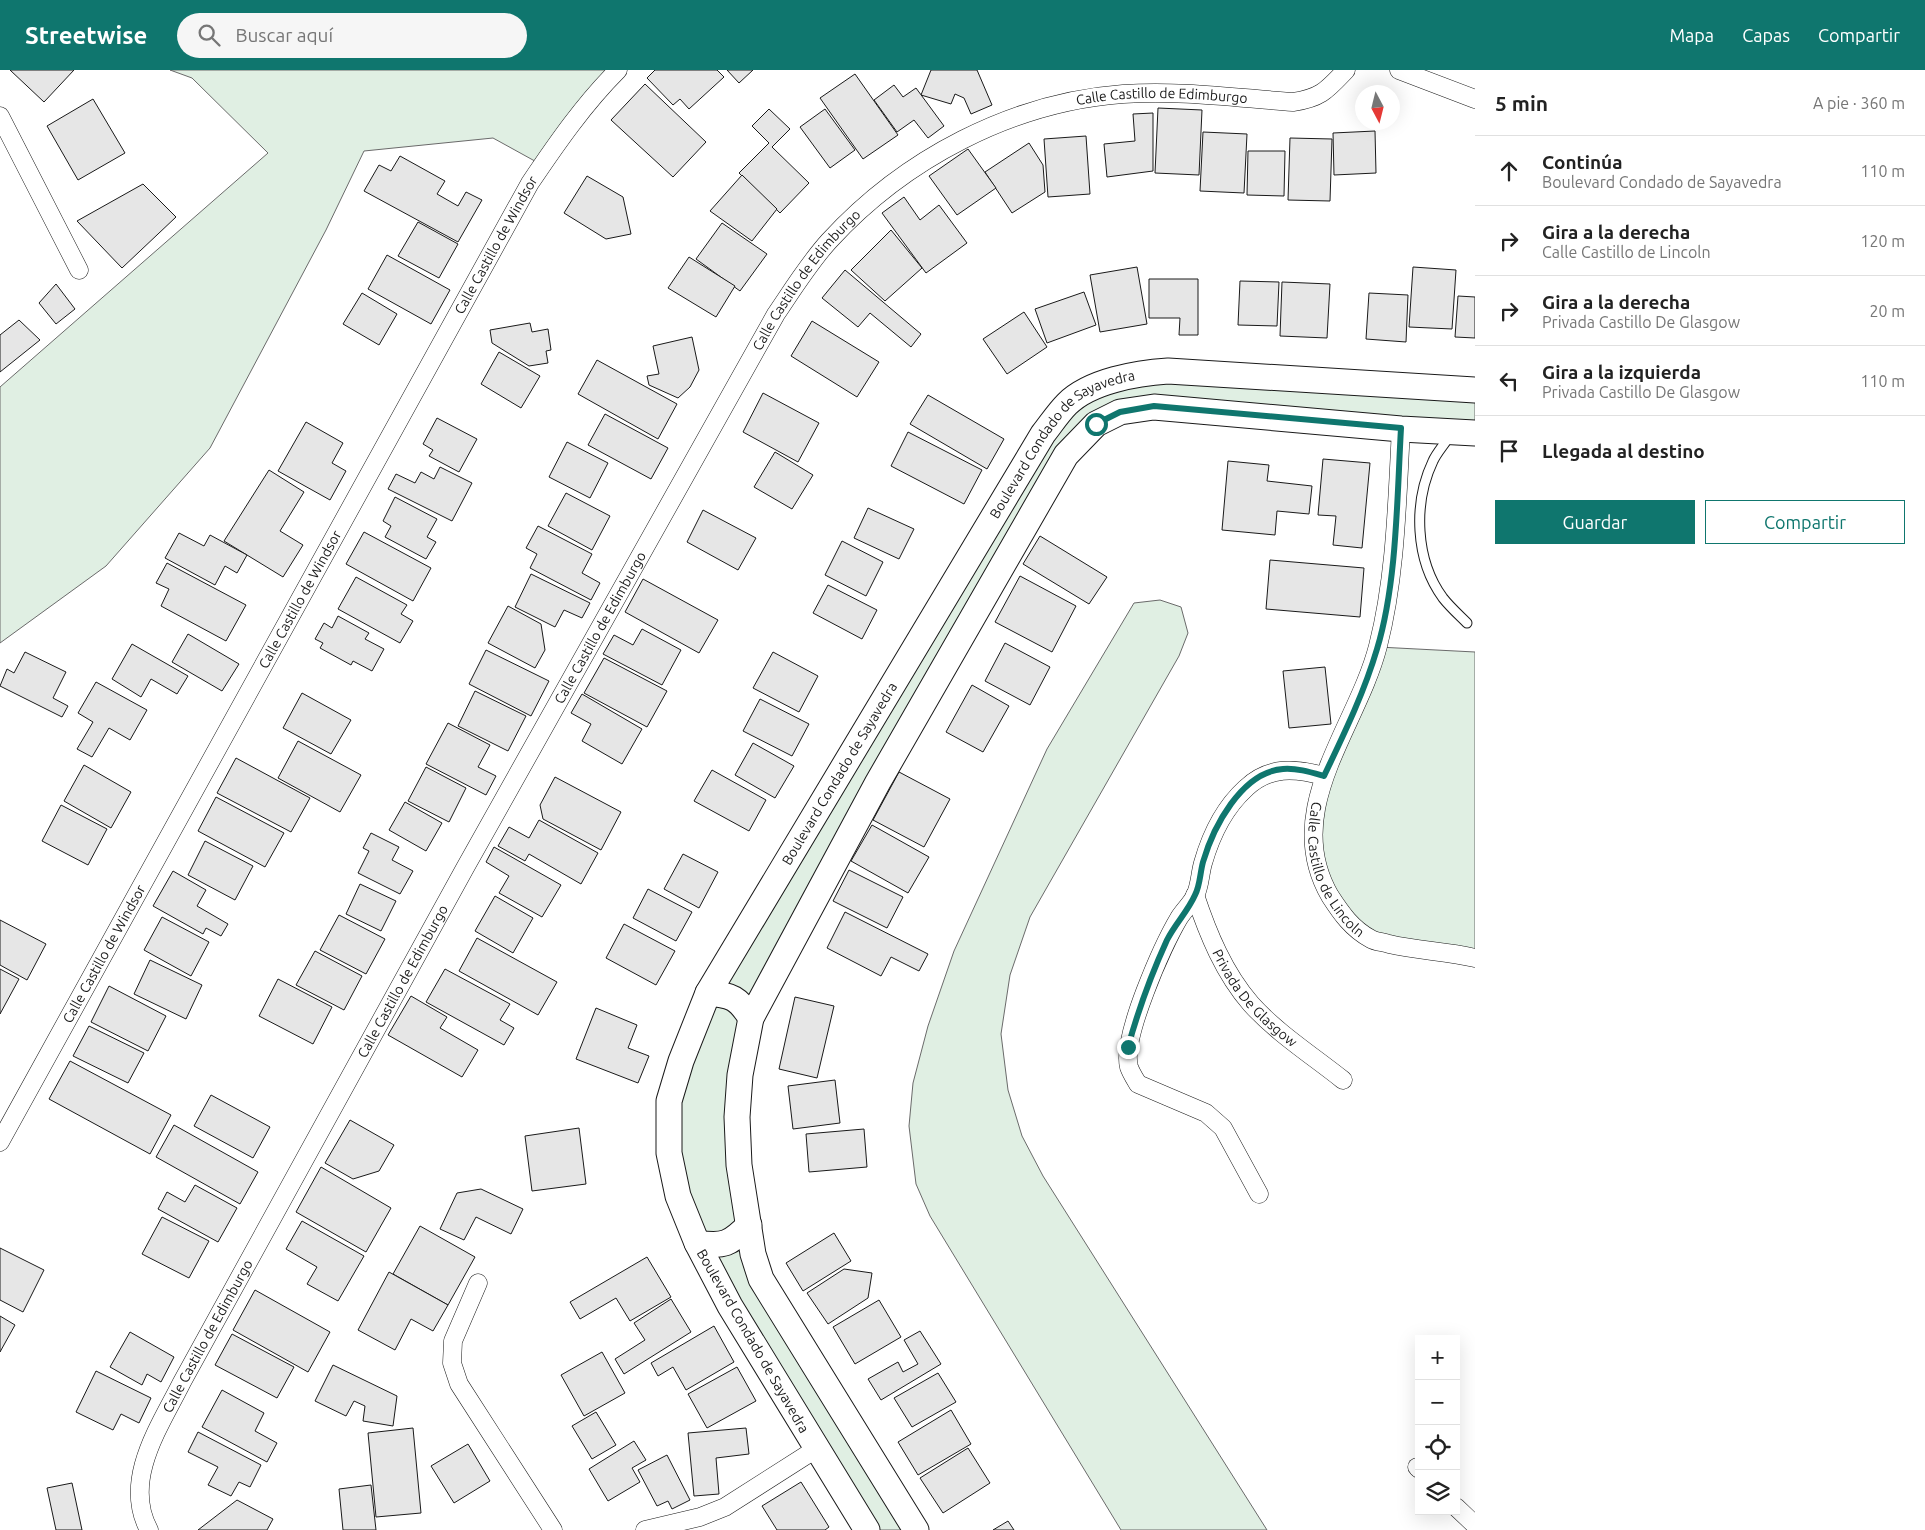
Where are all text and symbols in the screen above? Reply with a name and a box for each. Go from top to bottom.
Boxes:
search box [177,13,527,58]
icon: search [195,21,223,49]
text: Streetwise [25,22,147,49]
text: Buscar aquí [235,24,333,46]
text: Mapa [1669,25,1714,45]
text: Capas [1742,25,1790,45]
text: Compartir [1818,25,1900,45]
street label: Calle Castillo de Edimburgo [1075,85,1248,108]
north arrow [1355,85,1400,130]
text: 5 min [1495,91,1548,115]
text: A pie · 360 m [1813,94,1905,112]
text: Continúa [1542,151,1623,173]
icon: ahead [1495,157,1523,185]
text: 110 m [1860,162,1905,180]
street label: Calle Castillo de Windsor [451,172,541,317]
text: Boulevard Condado de Sayavedra [1542,173,1782,191]
street label: Calle Castillo de Edimburgo [749,206,864,353]
text: Gira a la derecha [1542,221,1690,243]
icon: right [1495,227,1523,255]
text: 120 m [1860,232,1905,250]
text: Calle Castillo de Lincoln [1542,243,1711,261]
text: Gira a la derecha [1542,291,1690,313]
icon: right [1495,297,1523,325]
text: 20 m [1869,302,1905,320]
text: Privada Castillo De Glasgow [1542,313,1740,331]
text: Gira a la izquierda [1542,361,1701,383]
street label: Boulevard Condado de Sayavedra [986,367,1136,521]
icon: left [1495,367,1523,395]
text: 110 m [1860,372,1905,390]
text: Privada Castillo De Glasgow [1542,383,1740,401]
route start [1085,413,1108,436]
icon: arrive [1495,437,1523,465]
text: Llegada al destino [1542,440,1705,462]
button: Guardar [1495,500,1695,544]
button: Compartir [1705,500,1905,544]
street label: Calle Castillo de Windsor [255,527,345,671]
street label: Calle Castillo de Edimburgo [551,549,649,706]
street label: Boulevard Condado de Sayavedra [779,679,900,868]
street label: Calle Castillo de Lincoln [1305,800,1368,940]
street label: Calle Castillo de Windsor [59,881,149,1026]
street label: Calle Castillo de Edimburgo [354,902,451,1060]
street label: Privada De Glasgow [1209,946,1300,1050]
route end [1117,1036,1140,1059]
street label: Boulevard Condado de Sayavedra [694,1246,812,1436]
street label: Calle Castillo de Edimburgo [159,1257,256,1415]
map controls [1415,1335,1460,1515]
button: + [1415,1335,1460,1380]
button: − [1415,1380,1460,1425]
button: locate [1415,1425,1460,1470]
button: layers [1415,1470,1460,1515]

